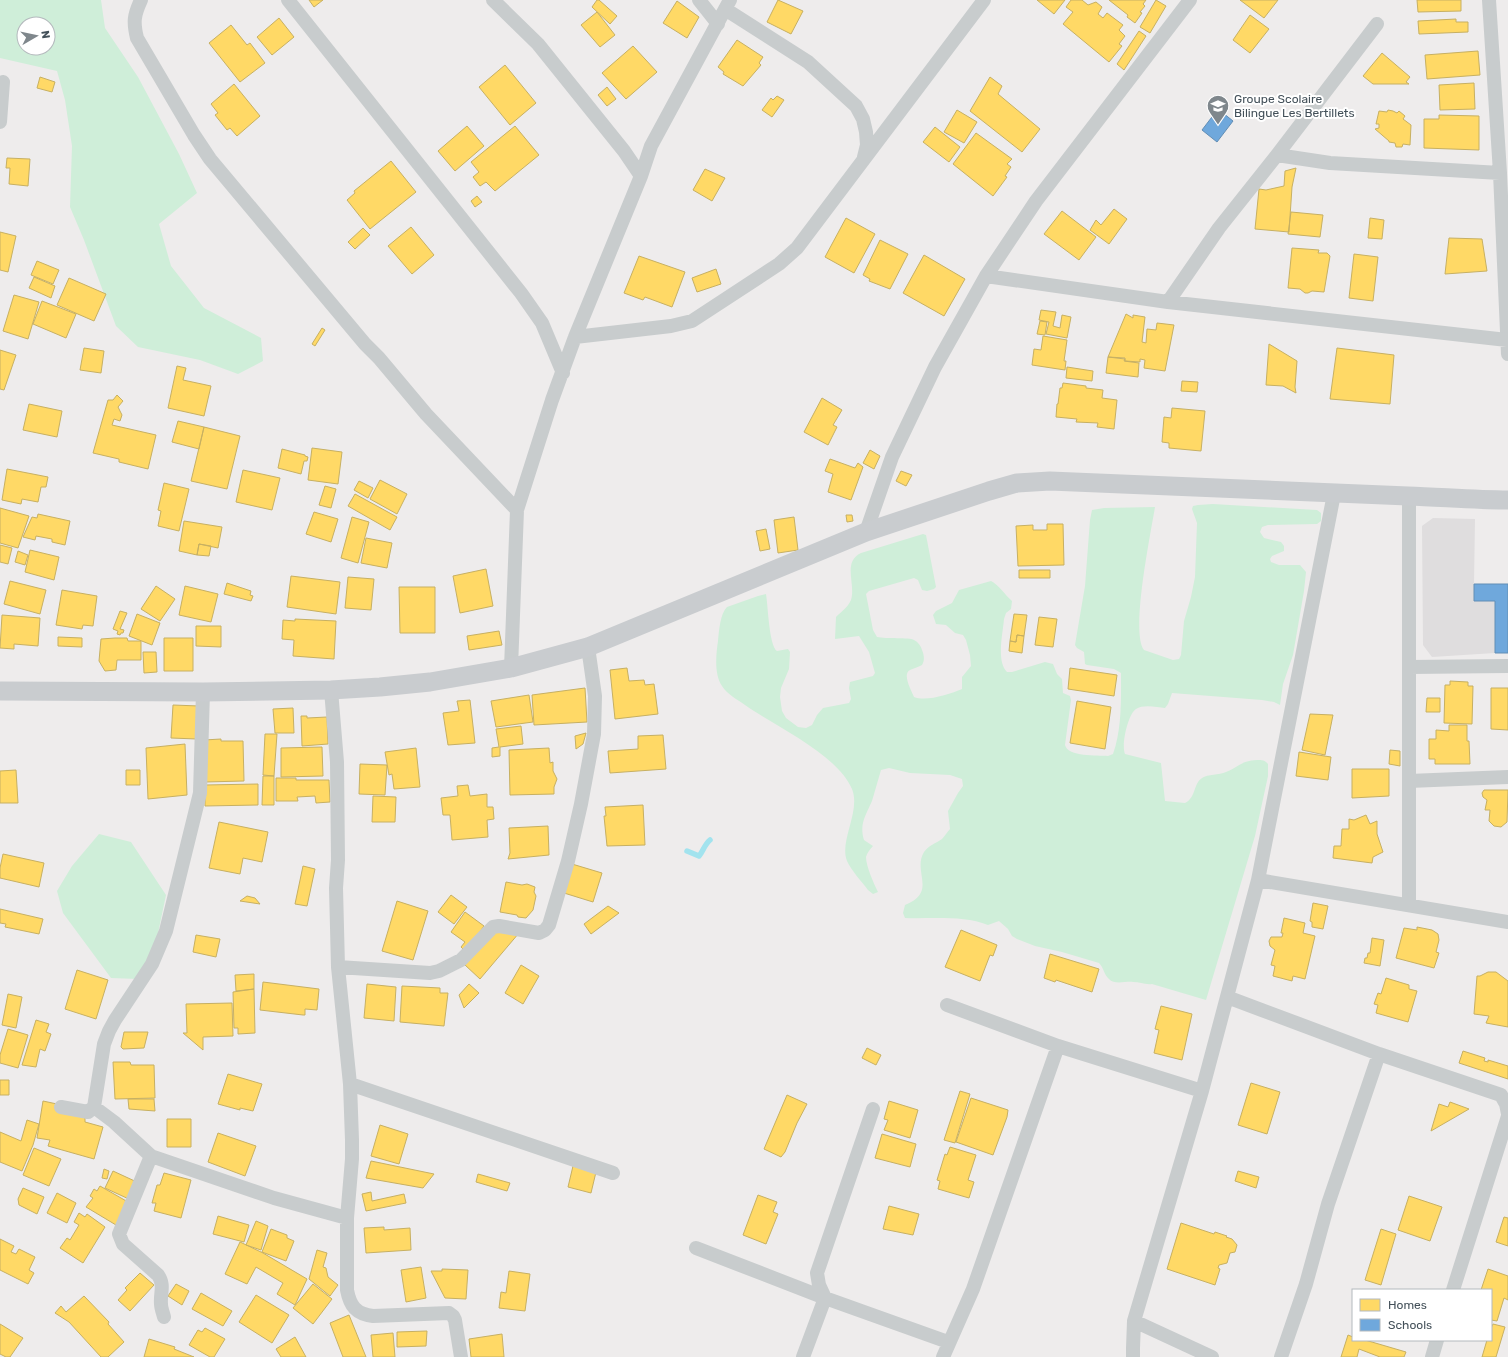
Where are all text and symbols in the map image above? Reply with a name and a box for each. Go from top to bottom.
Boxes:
north arrow [16,16,56,56]
text: N [38,30,52,40]
place label: Groupe Scolaire Bilingue Les Bertillets [1234,92,1355,120]
school or university icon: Groupe Scolaire Bilingue Les Bertillets [1205,93,1231,126]
legend [1352,1289,1492,1341]
text: Homes [1388,1298,1427,1312]
text: Schools [1388,1318,1432,1332]

